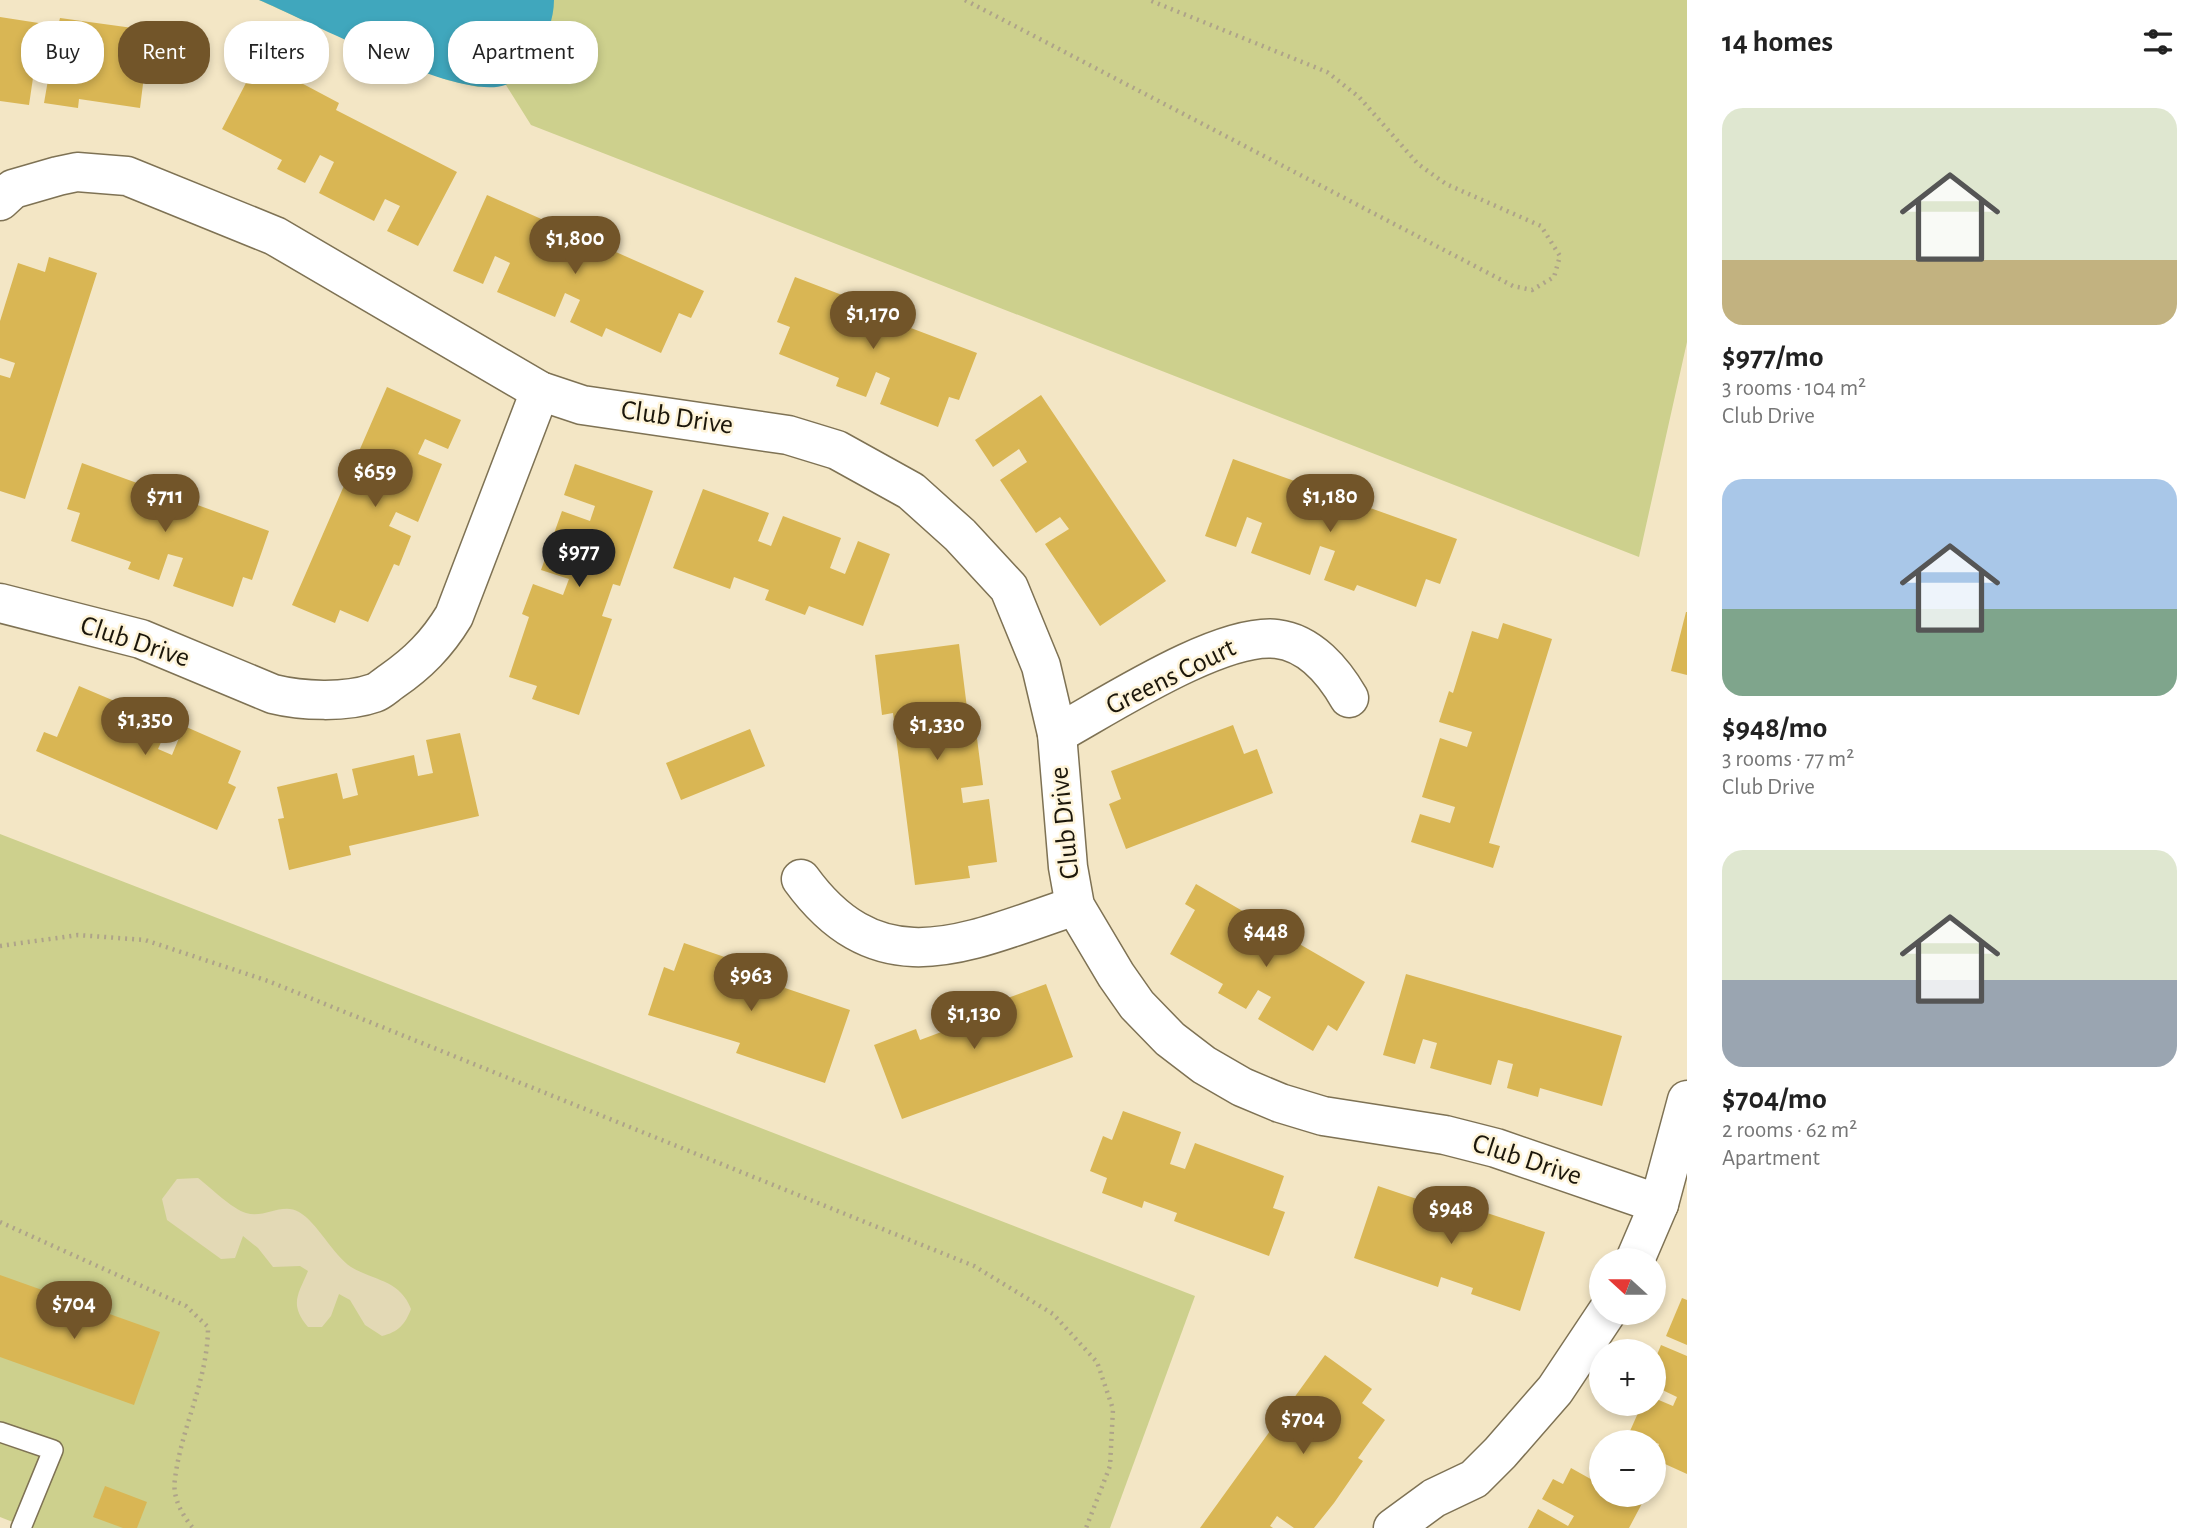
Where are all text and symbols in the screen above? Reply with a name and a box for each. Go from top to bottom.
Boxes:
chip: Buy [21,21,104,84]
chip: Rent [118,21,210,84]
chip: Filters [224,21,329,84]
chip: New [343,21,434,84]
chip: Apartment [448,21,598,84]
icon: filters [2139,23,2177,61]
text: 14 homes [1722,27,1833,57]
icon: home [1887,154,2013,280]
pin: $1,800 [518,216,632,276]
text: $1,800 [545,227,605,250]
pin: $1,170 [816,292,930,351]
text: $1,170 [846,302,900,325]
text: $977/mo [1722,342,1823,372]
text: 3 rooms · 104 m² [1722,377,1866,400]
street label: Club Drive [619,396,735,440]
text: Club Drive [1722,405,1815,428]
pin: $659 [334,449,416,509]
text: $659 [354,460,396,483]
pin: $711 [124,475,206,534]
pin: $1,180 [1273,475,1387,534]
text: $711 [147,485,183,508]
text: $1,180 [1302,485,1358,508]
icon: home [1887,525,2013,651]
pin: $977 [538,530,620,589]
text: $977 [558,540,600,563]
street label: Club Drive [77,611,193,673]
street label: Greens Court [1102,634,1240,720]
pin: $1,350 [88,698,202,757]
pin: $1,330 [880,702,994,762]
text: $1,350 [117,708,173,731]
text: $1,330 [909,713,965,736]
text: $948/mo [1722,713,1827,743]
text: 3 rooms · 77 m² [1722,748,1854,771]
street label: Club Drive [1045,765,1085,881]
text: Club Drive [1722,776,1815,799]
icon: home [1887,896,2013,1022]
pin: $448 [1225,909,1307,969]
text: $448 [1244,920,1288,943]
pin: $963 [710,954,792,1013]
text: $963 [730,964,772,987]
pin: $1,130 [917,992,1031,1051]
text: $1,130 [947,1002,1001,1025]
text: $704/mo [1722,1084,1827,1114]
text: 2 rooms · 62 m² [1722,1119,1857,1142]
street label: Club Drive [1469,1129,1585,1191]
text: Apartment [1722,1147,1820,1170]
pin: $948 [1410,1186,1492,1246]
text: $948 [1429,1197,1473,1220]
north arrow [1589,1248,1666,1325]
map controls [1589,1248,1666,1507]
pin: $704 [33,1282,115,1341]
text: $704 [52,1292,96,1315]
button: + [1589,1339,1666,1416]
pin: $704 [1262,1396,1344,1456]
text: $704 [1281,1407,1325,1430]
button: − [1589,1430,1666,1507]

